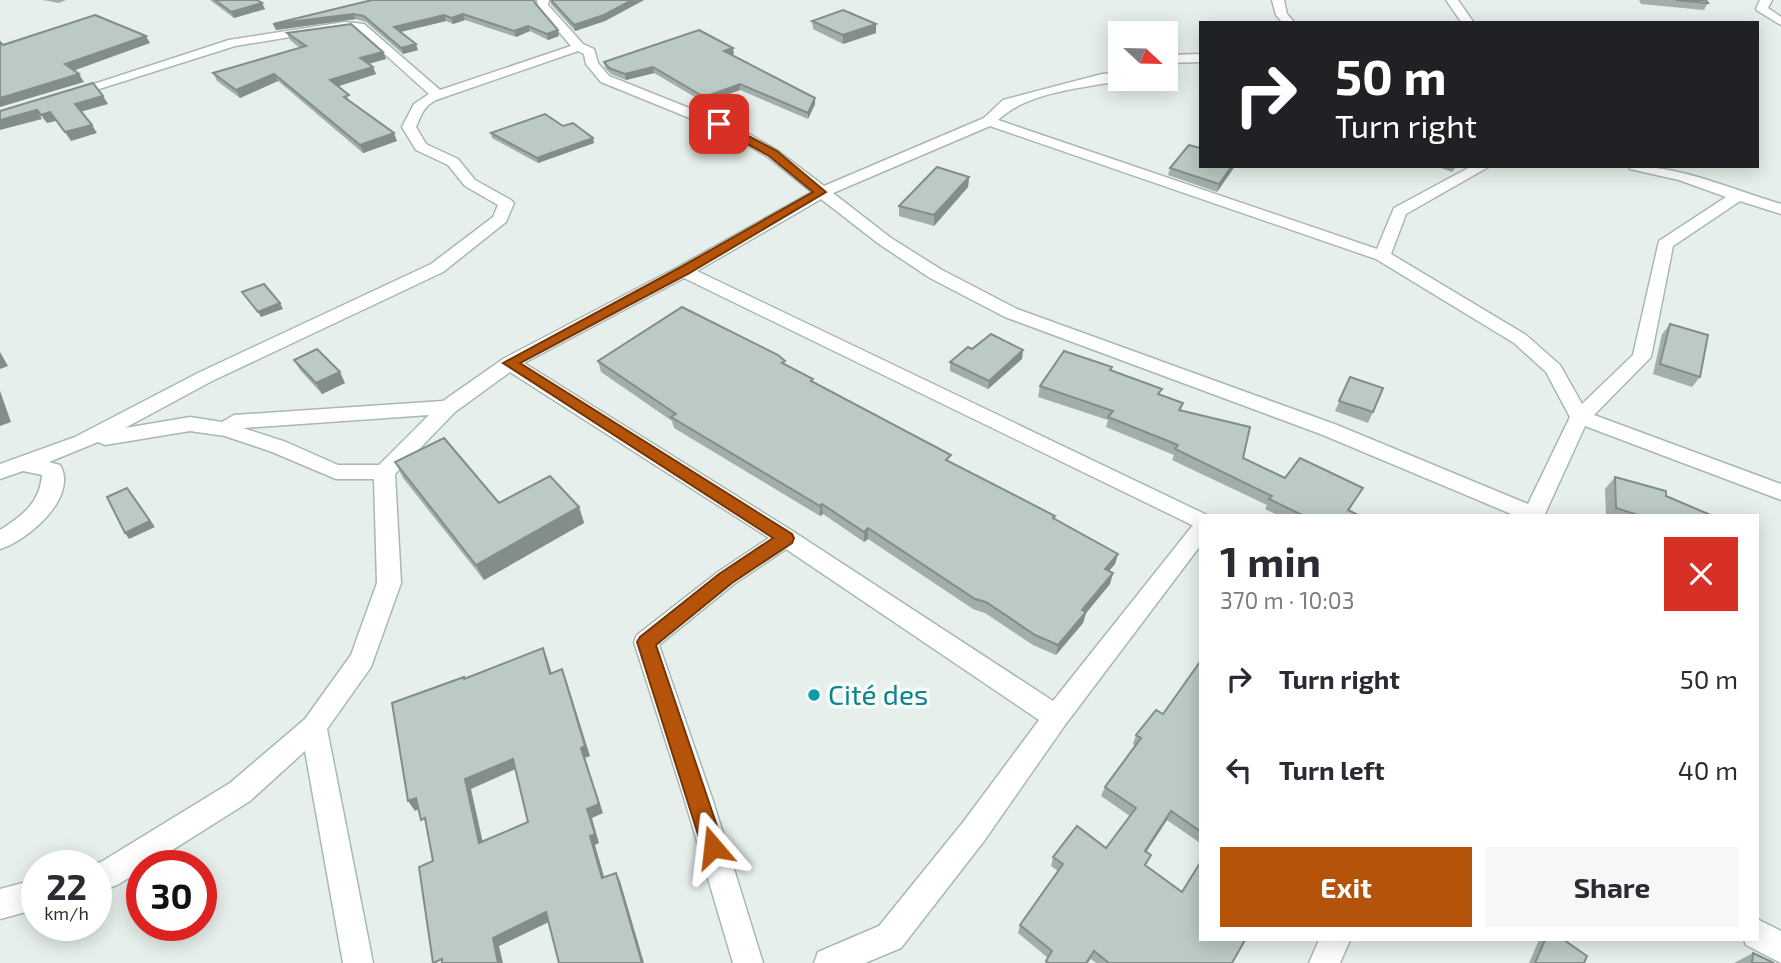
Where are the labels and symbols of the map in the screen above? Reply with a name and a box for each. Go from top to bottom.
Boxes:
north arrow [1108,21,1178,91]
pin [689,94,749,154]
place label: Cité des [828,677,928,711]
marker: Cité des [806,687,822,703]
position arrow [676,810,750,884]
speed limit sign: 30 [126,850,217,941]

